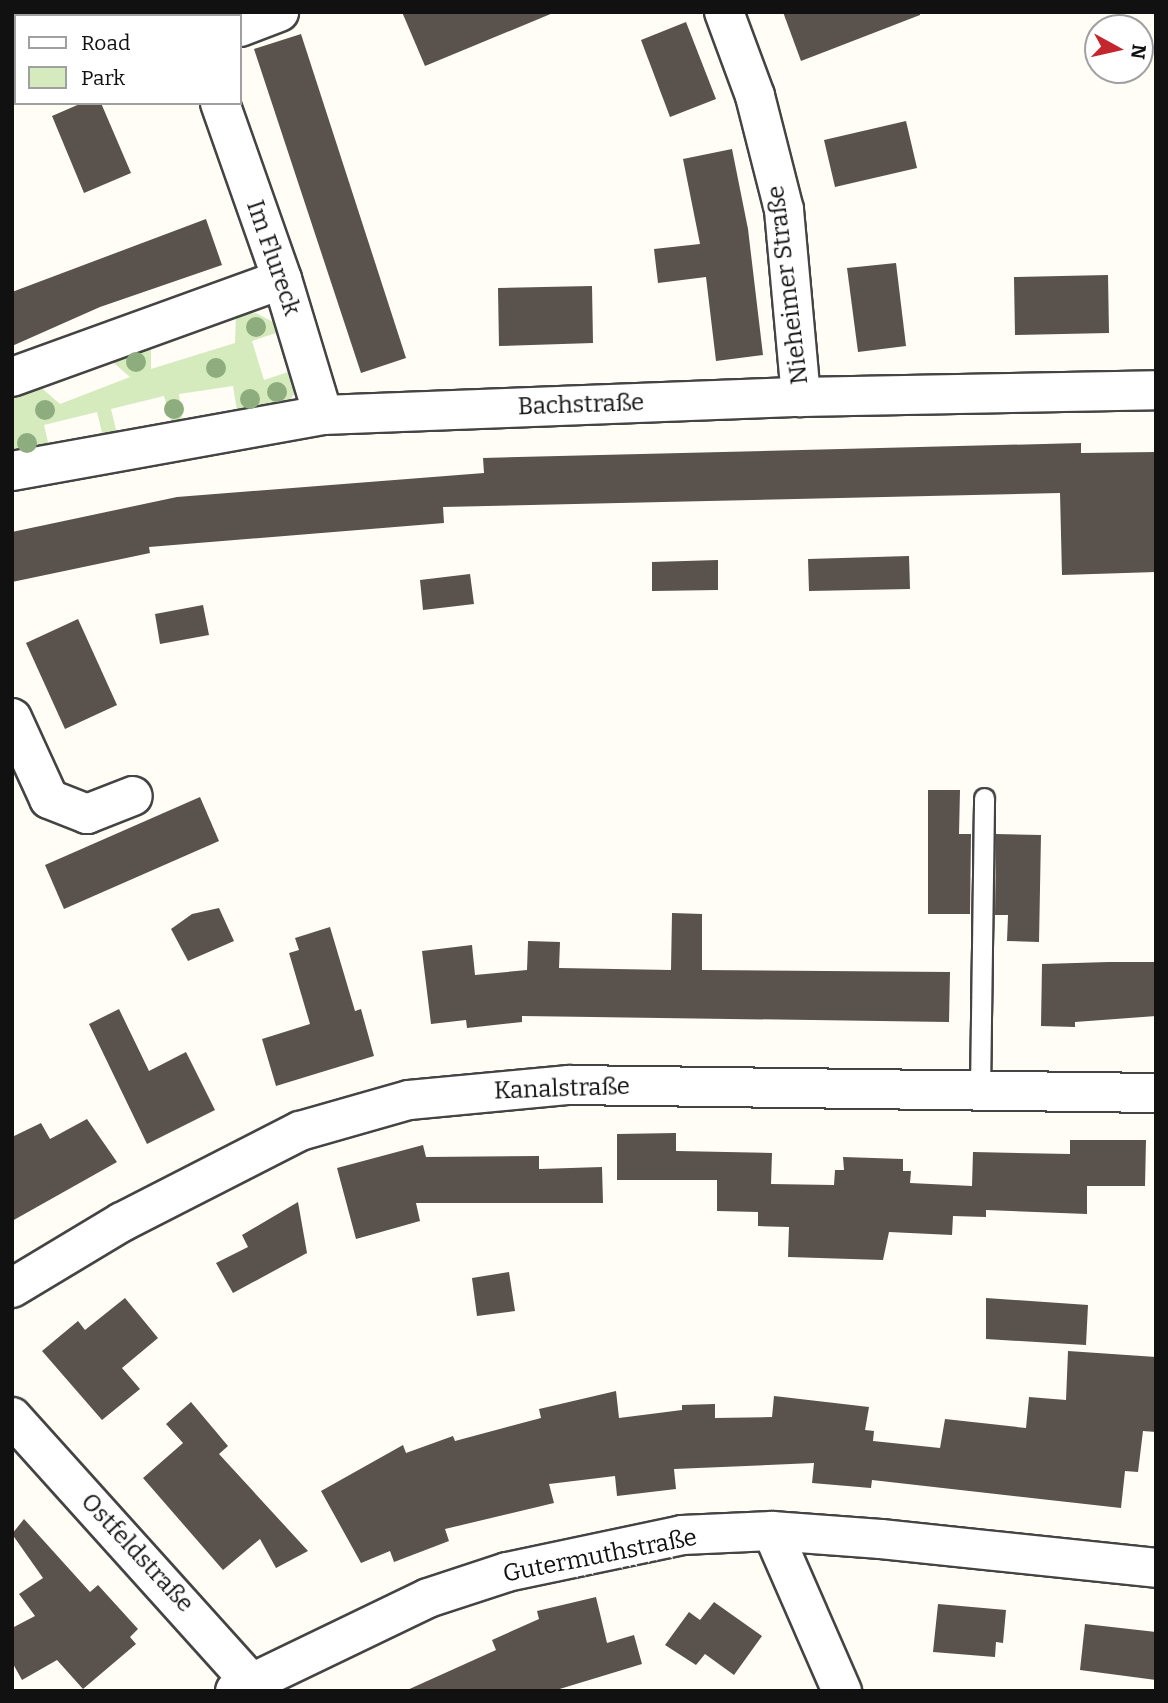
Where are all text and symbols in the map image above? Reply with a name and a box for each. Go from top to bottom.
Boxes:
legend [14,14,242,105]
north arrow [1084,14,1154,84]
text: Road [81,30,130,56]
text: N [1126,43,1151,61]
text: Park [81,65,125,91]
street label: Nieheimer Straße [762,184,814,386]
street label: Im Flureck [240,197,306,319]
street label: Bachstraße [517,388,645,422]
street label: Kanalstraße [494,1072,630,1106]
street label: Ostfeldstraße [75,1488,199,1618]
street label: Gutermuthstraße [501,1523,699,1589]

